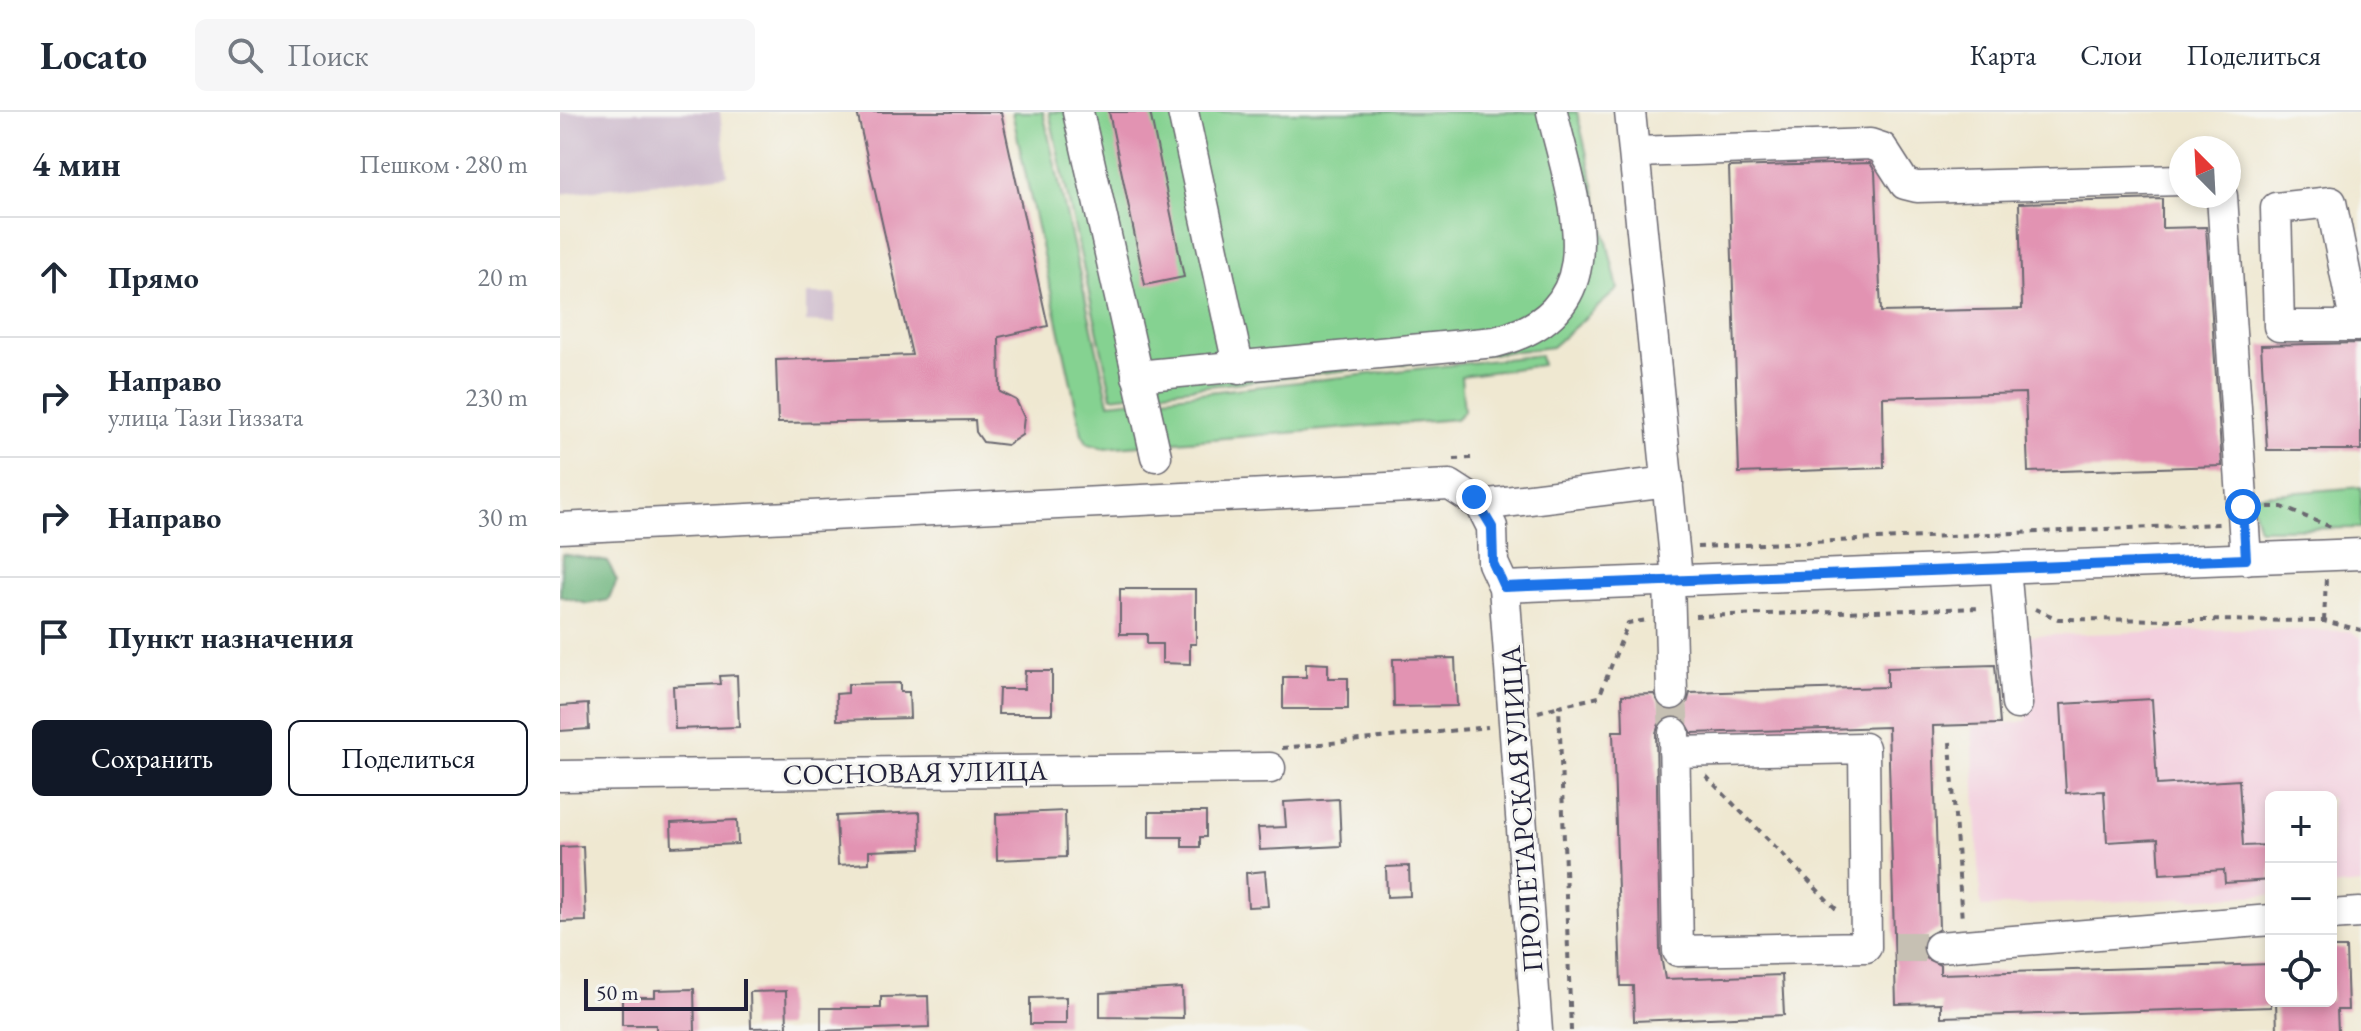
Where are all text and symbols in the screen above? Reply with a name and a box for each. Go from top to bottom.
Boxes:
search box [195,19,755,91]
text: Locato [40,31,147,80]
icon: search [223,33,267,77]
text: Поиск [287,36,369,75]
text: Карта [1969,37,2036,73]
text: Слои [2080,37,2142,73]
text: Поделиться [2186,37,2321,73]
north arrow [2169,136,2241,208]
text: 4 мин [32,142,121,186]
text: Пешком · 280 m [359,147,528,181]
icon: ahead [32,255,76,299]
text: Прямо [108,258,199,297]
text: 20 m [478,260,528,294]
text: Направо [108,361,221,400]
icon: right [32,375,76,419]
text: 230 m [465,380,528,414]
text: улица Тази Гиззата [108,400,303,434]
route end [1456,479,1492,515]
route start [2225,489,2261,525]
icon: right [32,495,76,539]
text: Направо [108,498,221,537]
text: 30 m [478,500,528,534]
icon: arrive [32,615,76,659]
text: Пункт назначения [108,618,354,657]
street label: ПРОЛЕТАРСКАЯ УЛИЦА [1492,644,1550,974]
button: Сохранить [32,720,272,796]
button: Поделиться [288,720,528,796]
street label: СОСНОВАЯ УЛИЦА [782,752,1048,792]
map controls [2265,791,2337,1007]
button: + [2265,791,2337,863]
button: − [2265,863,2337,935]
button: locate [2265,935,2337,1007]
scale bar [584,975,748,1011]
text: 50 m [596,978,639,1007]

